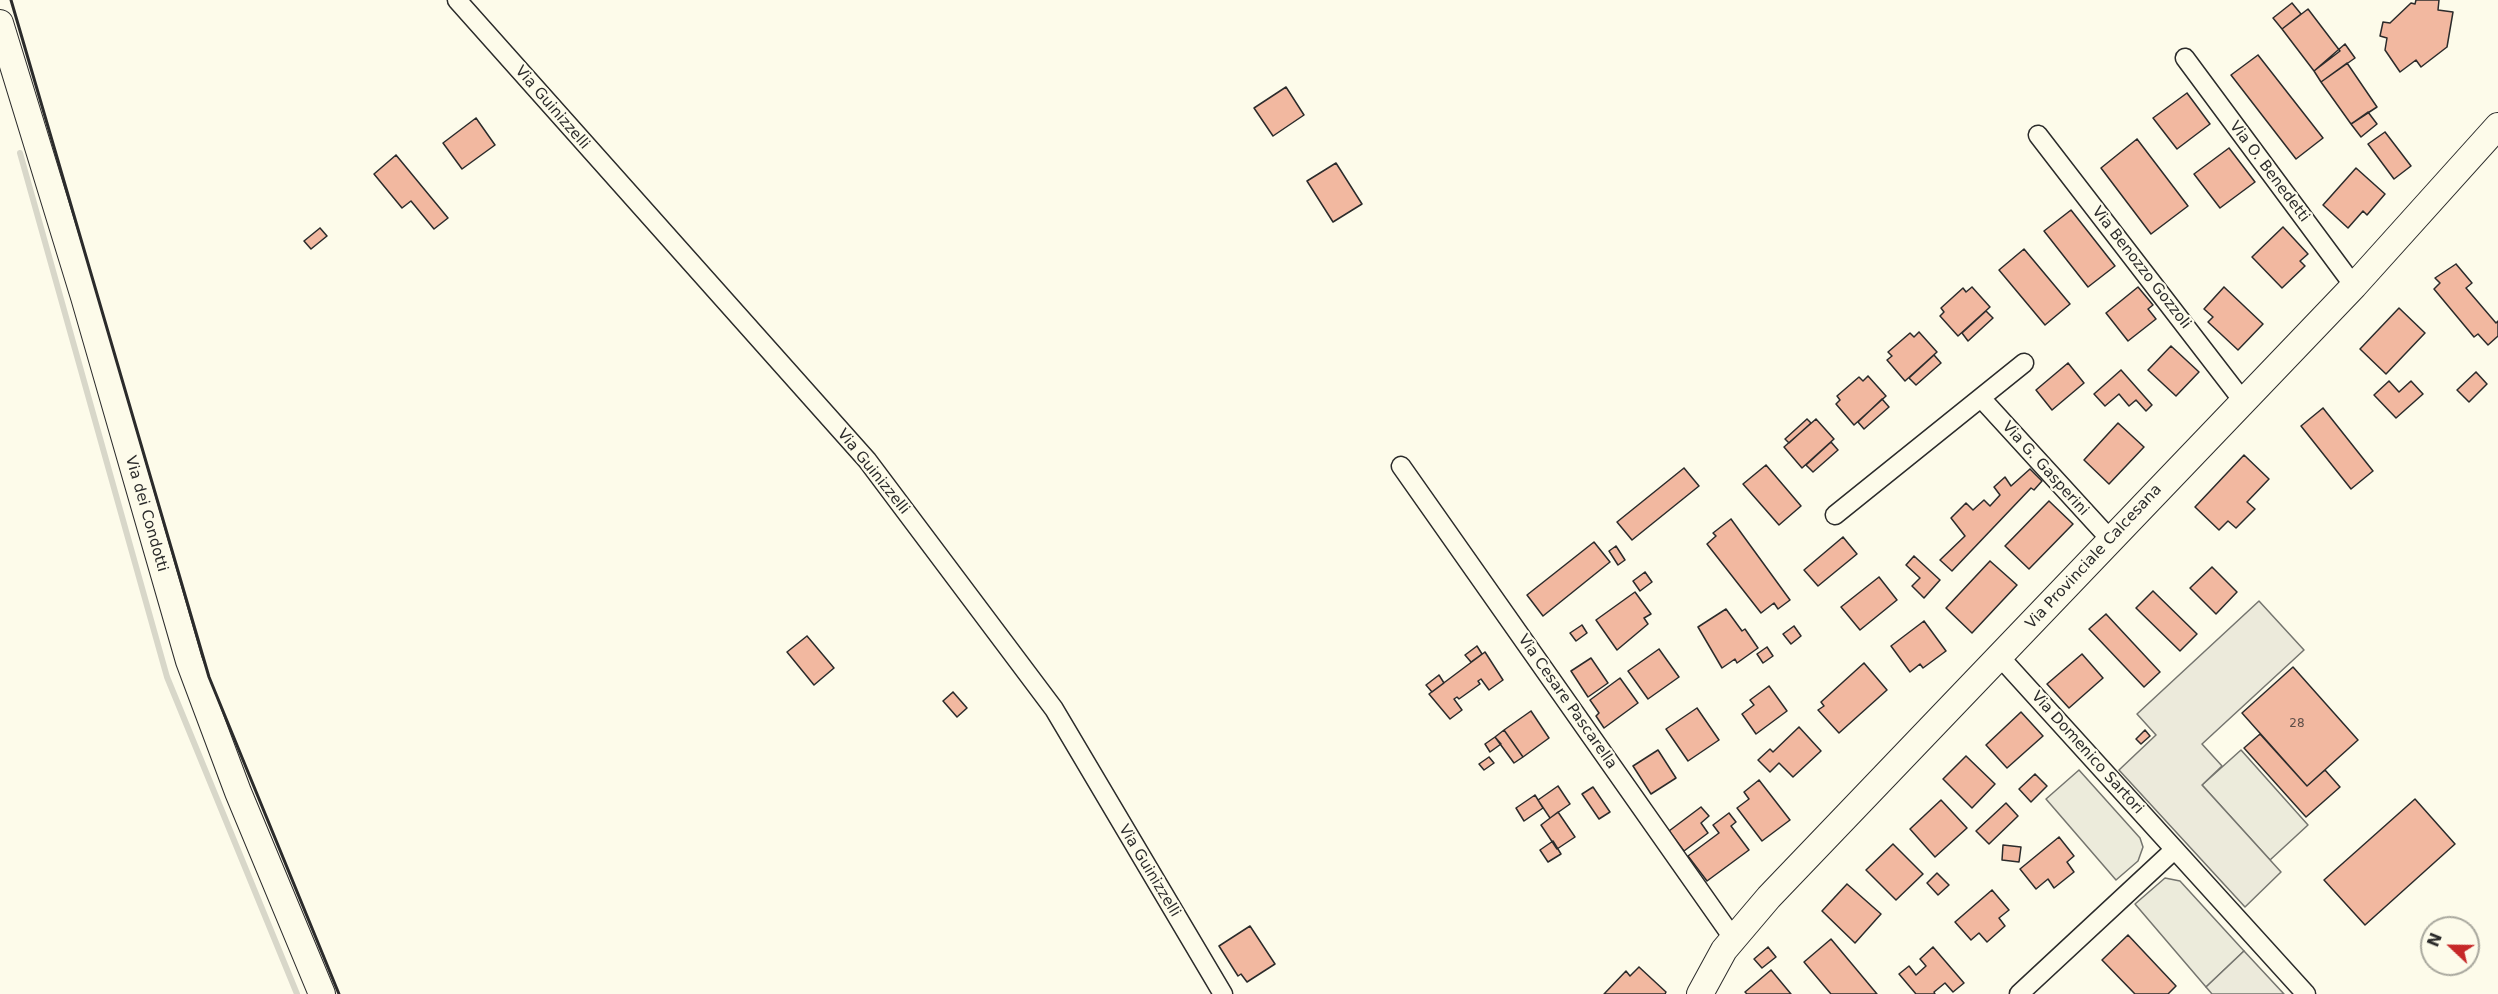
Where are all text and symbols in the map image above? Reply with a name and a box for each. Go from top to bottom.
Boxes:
street label: Via Guinizzelli [511,63,593,153]
street label: Via O. Benedetti [2225,118,2313,226]
street label: Via Benozzo Gozzoli [2088,203,2194,333]
street label: Via G. Gasperini [1998,418,2092,520]
street label: Via Guinizzelli [833,426,913,518]
street label: Via dei Condotti [121,454,171,574]
street label: Via Provinciale Calcesana [2022,481,2166,633]
street label: Via Cesare Pascarella [1514,631,1620,773]
street label: Via Domenico Sartori [2027,688,2147,818]
house number: 28 [2289,717,2305,731]
street label: Via Guinizzelli [1114,822,1184,920]
north arrow [2420,916,2480,976]
text: N [2423,930,2446,950]

